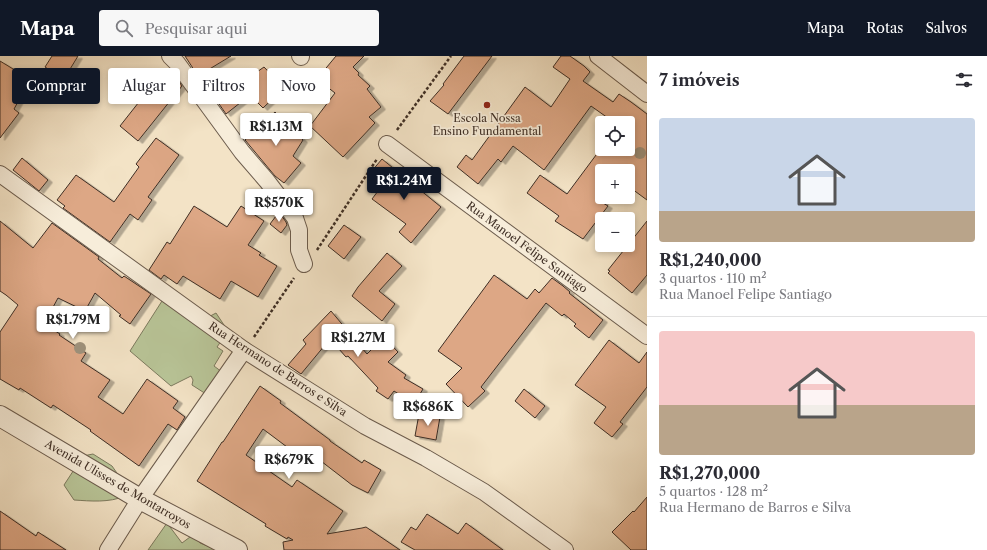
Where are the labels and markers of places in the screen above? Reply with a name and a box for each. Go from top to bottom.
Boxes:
marker: Escola Nossa Ensino Fundamental [482,100,492,110]
place label: Escola Nossa Ensino Fundamental [433,111,542,138]
pin: R$1.13M [239,113,313,147]
pin: R$1.24M [367,167,441,201]
pin: R$570K [246,189,312,223]
pin: R$1.79M [36,306,110,340]
pin: R$1.27M [321,324,395,358]
pin: R$686K [395,393,461,427]
pin: R$679K [256,446,322,480]

